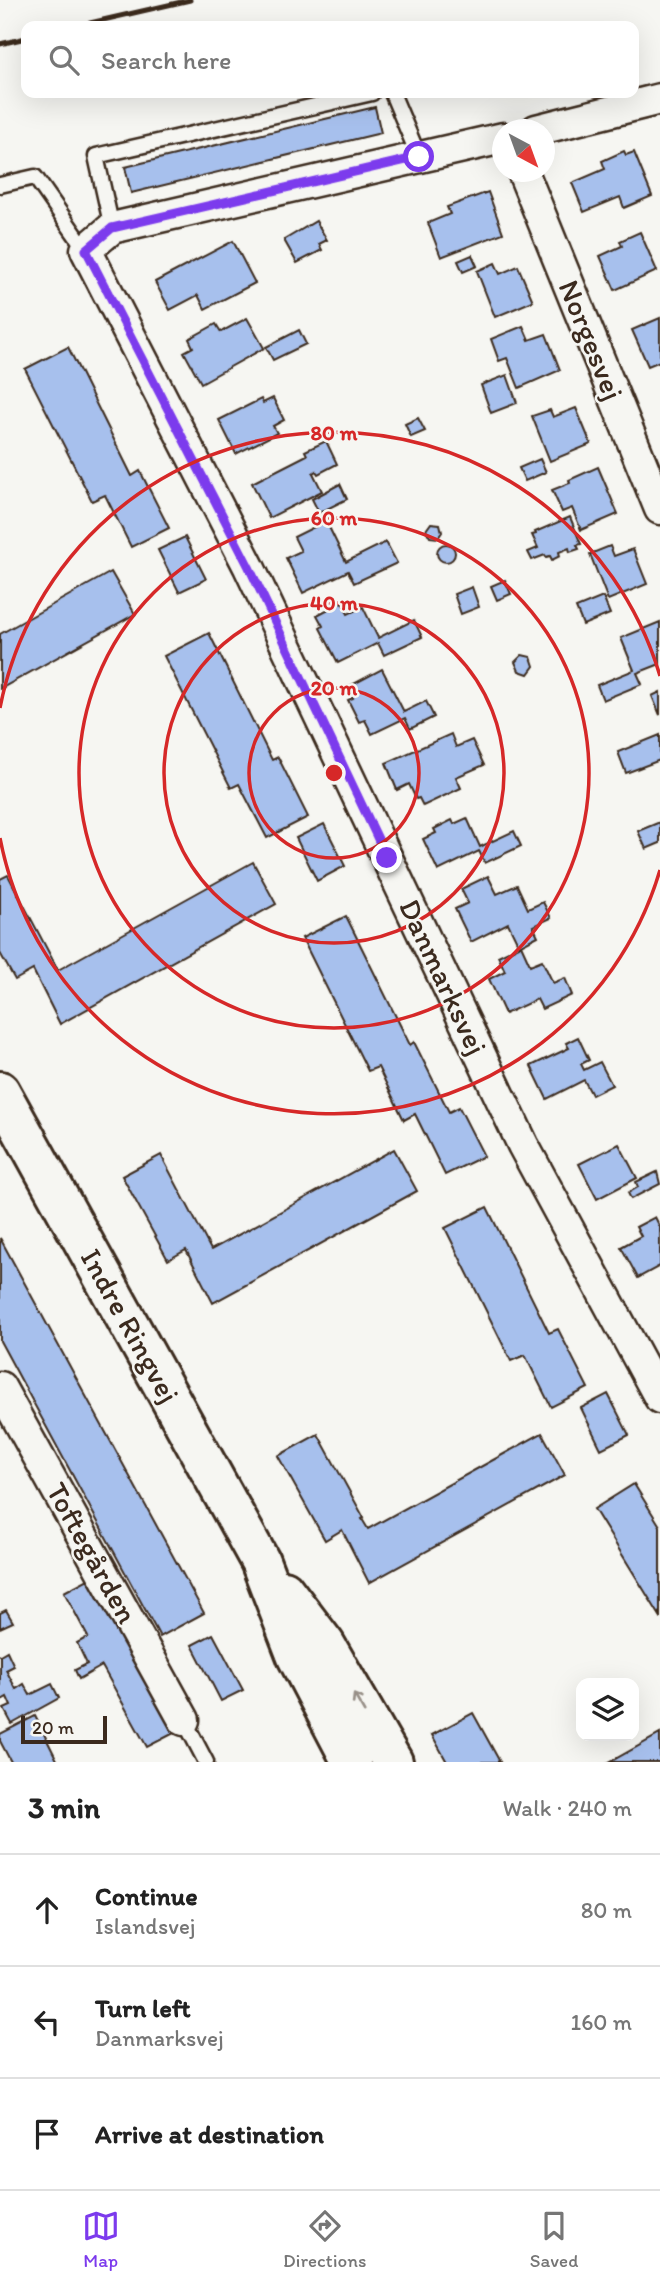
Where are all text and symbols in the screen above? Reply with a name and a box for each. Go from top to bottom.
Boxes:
search box [21,21,639,98]
icon: search [45,41,83,79]
text: Search here [101,44,231,76]
north arrow [492,119,555,182]
route start [403,141,434,172]
street label: Norgesvej [551,274,632,405]
text: 80 m [311,420,358,445]
text: 60 m [311,505,358,530]
text: 40 m [310,590,358,615]
text: 20 m [311,675,358,700]
centre of rings [322,761,346,785]
route end [371,842,402,873]
street label: Danmarksvej [391,893,496,1061]
street label: Indre Ringvej [73,1242,188,1409]
street label: Toftegården [39,1476,146,1630]
map controls [576,1678,639,1741]
button: layers [576,1678,639,1741]
one-way arrow [352,1693,366,1713]
scale bar [21,1713,107,1745]
text: 20 m [32,1716,74,1739]
text: 3 min [28,1789,100,1826]
text: Walk · 240 m [502,1794,632,1822]
text: Continue [95,1880,198,1912]
icon: ahead [28,1891,66,1929]
text: 80 m [581,1896,632,1924]
text: Islandsvej [95,1912,196,1940]
text: Turn left [95,1992,191,2024]
icon: left [28,2003,66,2041]
text: 160 m [570,2008,632,2036]
text: Danmarksvej [95,2024,224,2052]
icon: arrive [28,2115,66,2153]
text: Arrive at destination [95,2118,324,2150]
tab: Map [82,2207,120,2272]
tab: Directions [283,2207,367,2272]
tab: Saved [530,2207,578,2272]

